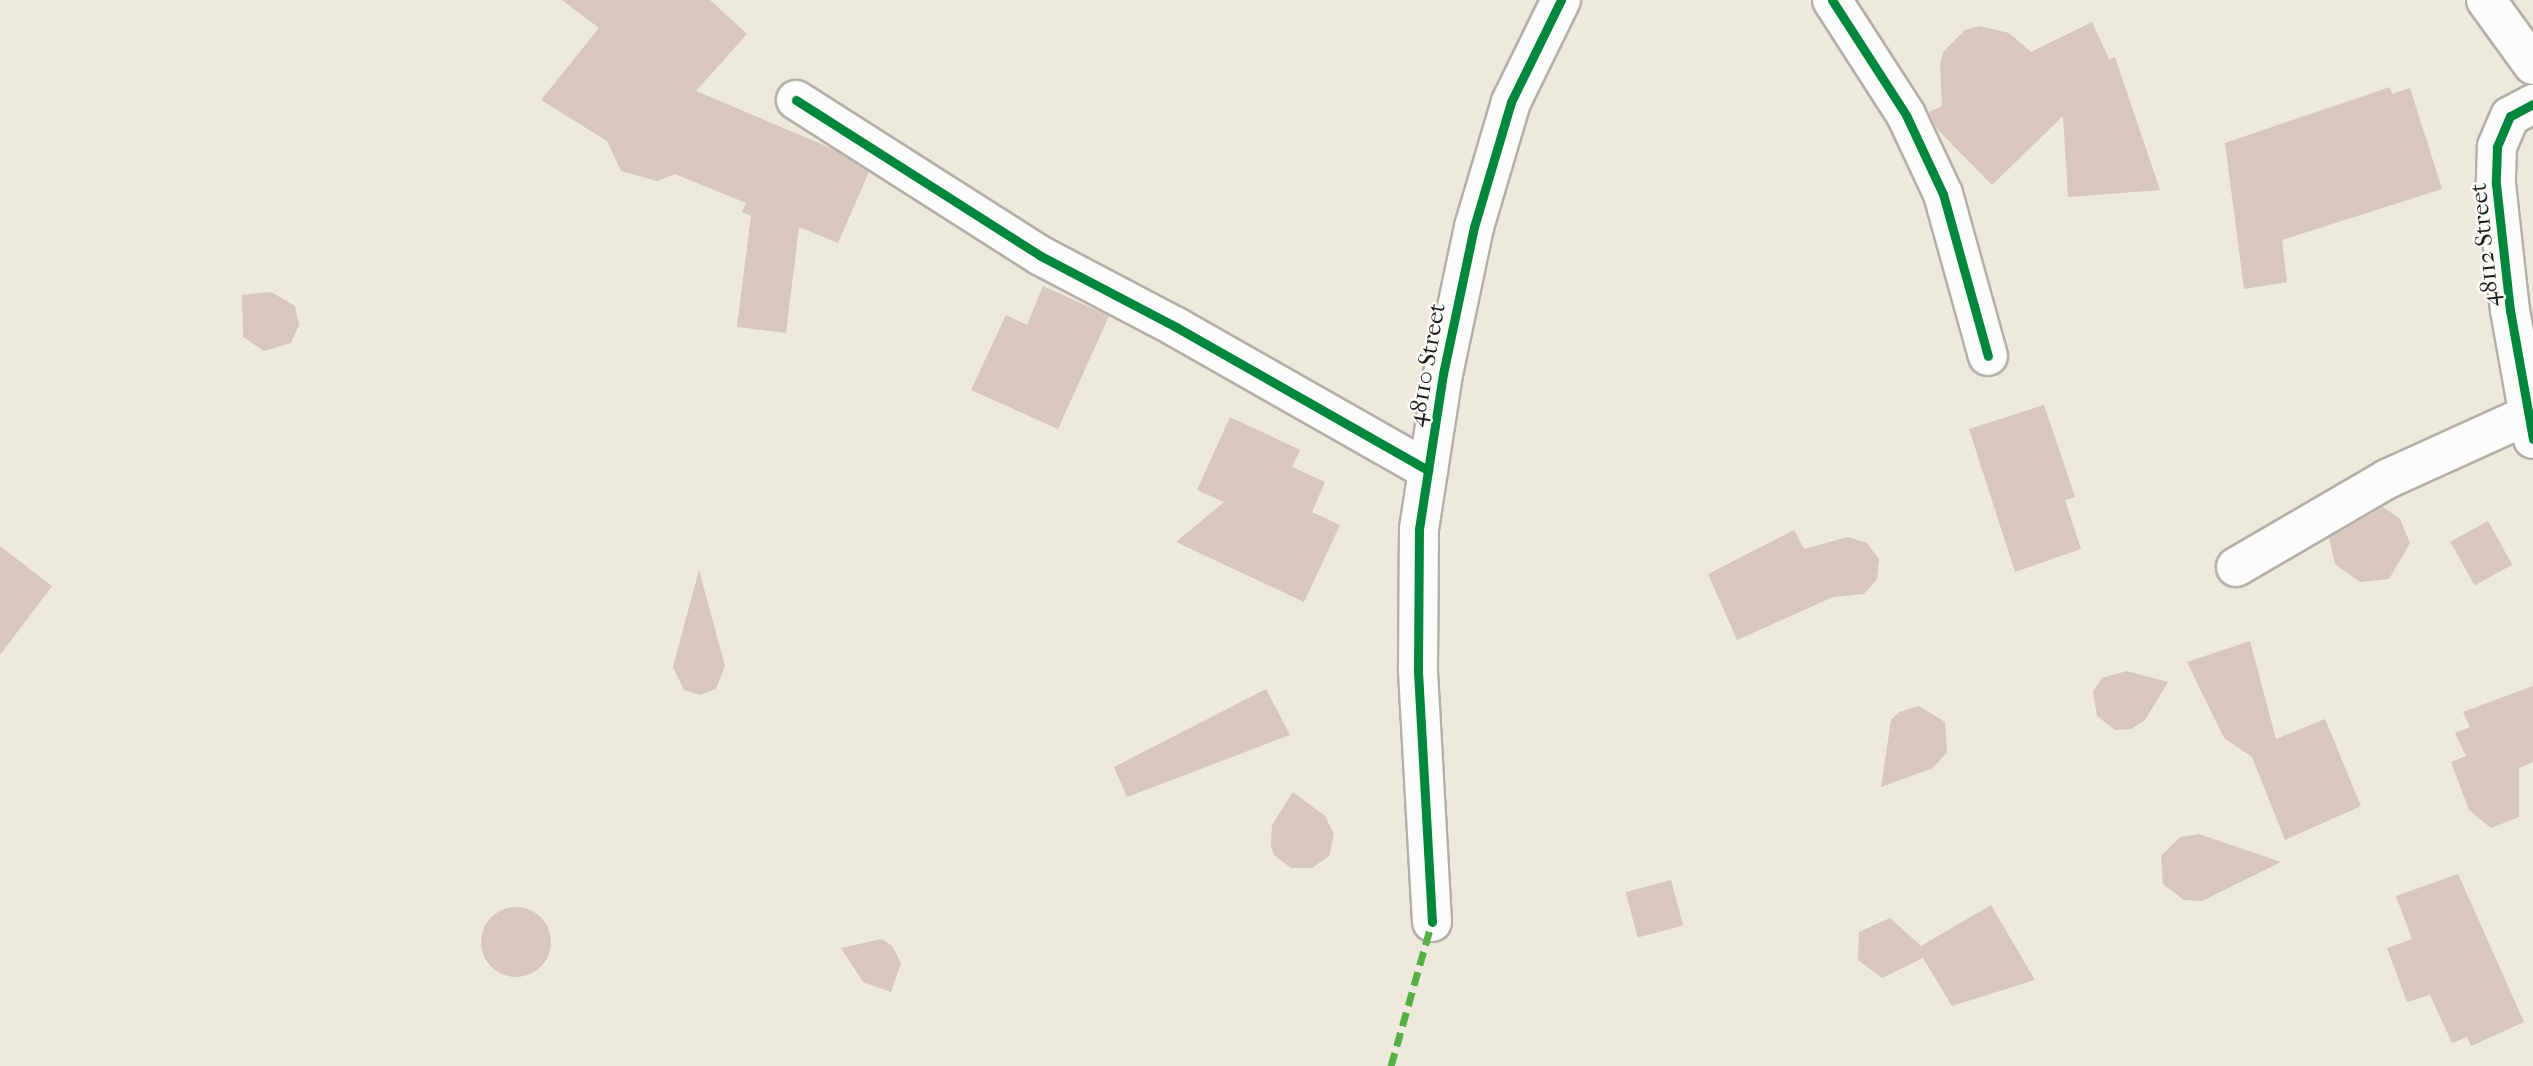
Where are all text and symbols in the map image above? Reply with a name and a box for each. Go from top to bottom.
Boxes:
street label: 48112 Street [2464,182,2506,308]
street label: 48110 Street [1402,301,1452,429]

